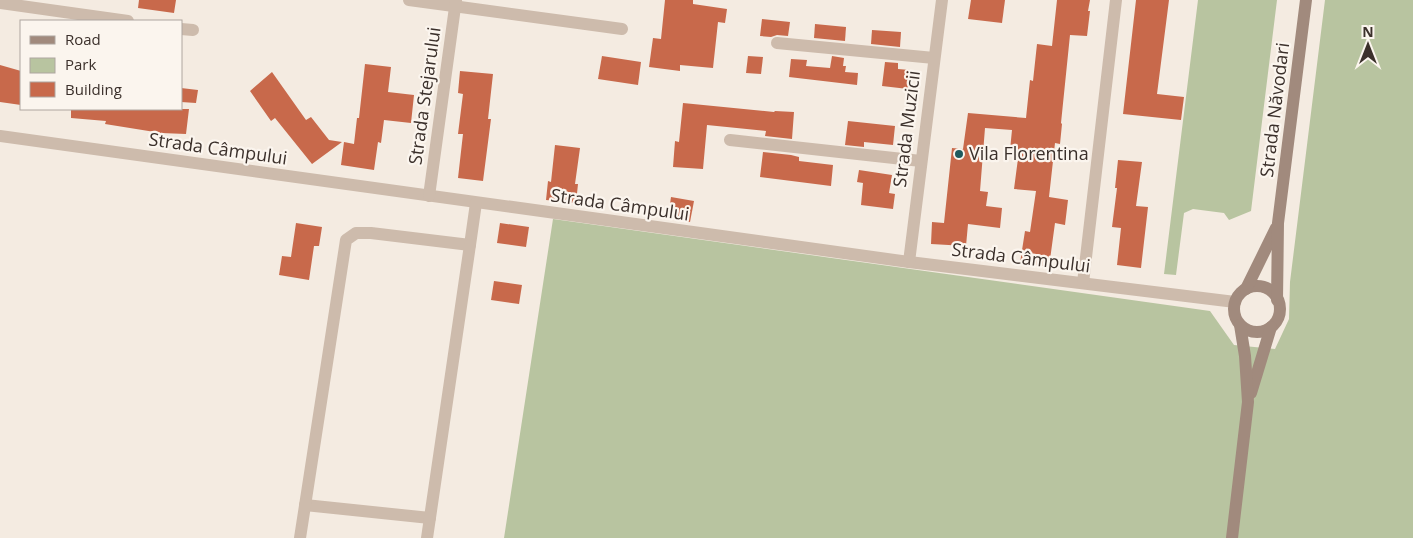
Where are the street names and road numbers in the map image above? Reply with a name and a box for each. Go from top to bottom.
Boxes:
street label: Strada Stejarului [402,25,446,166]
street label: Strada Năvodari [1254,41,1294,179]
street label: Strada Muzicii [887,69,925,189]
street label: Strada Câmpului [147,126,289,170]
street label: Strada Câmpului [549,182,691,226]
street label: Strada Câmpului [950,237,1092,277]

